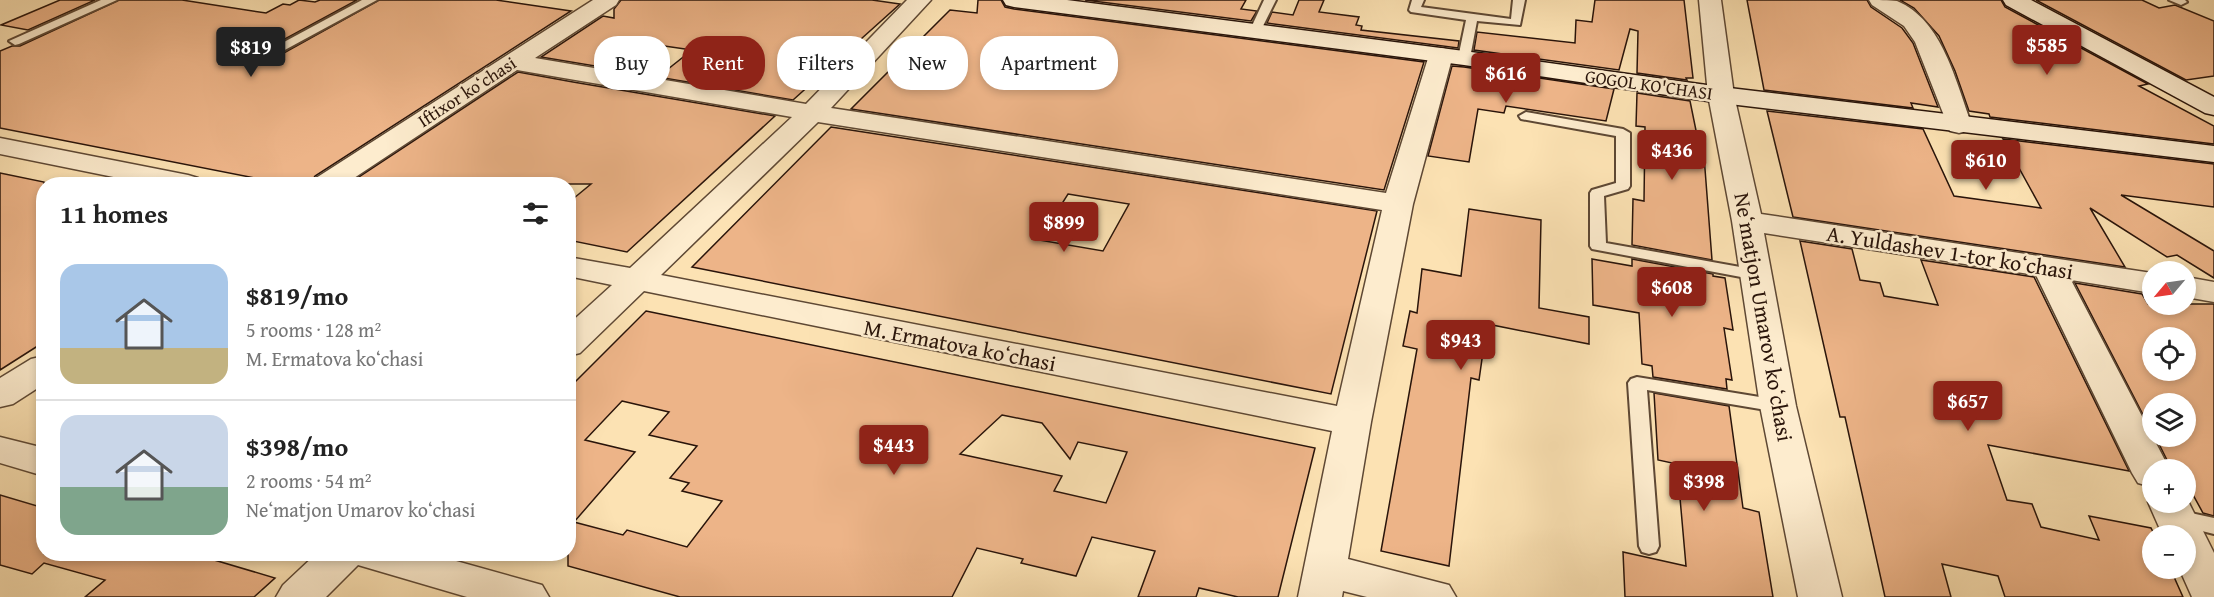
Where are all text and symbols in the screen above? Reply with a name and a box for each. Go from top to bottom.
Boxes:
pin: $585 [2011,25,2083,76]
pin: $819 [215,27,287,78]
text: $585 [2026,30,2068,59]
text: $819 [230,32,272,61]
chip: Buy [594,36,670,90]
chip: Rent [682,36,765,90]
chip: Filters [777,36,875,90]
chip: New [887,36,968,90]
chip: Apartment [980,36,1118,90]
street label: Iftixor koʻchasi [412,50,521,134]
pin: $616 [1470,53,1542,104]
text: $616 [1485,58,1527,87]
street label: GOGOL KO'CHASI [1584,62,1715,107]
pin: $436 [1636,130,1708,181]
text: $436 [1651,135,1693,164]
pin: $610 [1950,140,2022,191]
text: $610 [1965,145,2007,174]
street label: Neʻmatjon Umarov koʻchasi [1726,190,1802,444]
text: 11 homes [60,194,168,233]
icon: filters [519,197,552,230]
pin: $899 [1028,202,1100,253]
text: $899 [1043,207,1085,236]
street label: A. Yuldashev 1-tor koʻchasi [1824,217,2076,287]
north arrow [2142,261,2196,315]
map controls [2142,261,2196,579]
pin: $608 [1636,267,1708,318]
text: $608 [1651,272,1693,301]
text: $819/mo [246,276,348,315]
icon: home [108,288,180,360]
street label: M. Ermatova koʻchasi [861,311,1059,379]
text: 5 rooms · 128 m² [246,315,381,344]
pin: $943 [1425,320,1497,371]
text: $943 [1440,325,1482,354]
button: locate [2142,327,2196,381]
text: M. Ermatova koʻchasi [246,344,423,373]
pin: $657 [1932,381,2004,432]
text: $657 [1947,386,1989,415]
button: layers [2142,393,2196,447]
pin: $443 [858,425,930,476]
text: $398/mo [246,427,348,466]
text: $443 [873,430,915,459]
icon: home [108,439,180,511]
button: + [2142,459,2196,513]
pin: $398 [1668,461,1740,512]
text: 2 rooms · 54 m² [246,466,372,495]
text: $398 [1683,466,1725,495]
text: Neʻmatjon Umarov koʻchasi [246,495,475,524]
button: − [2142,525,2196,579]

